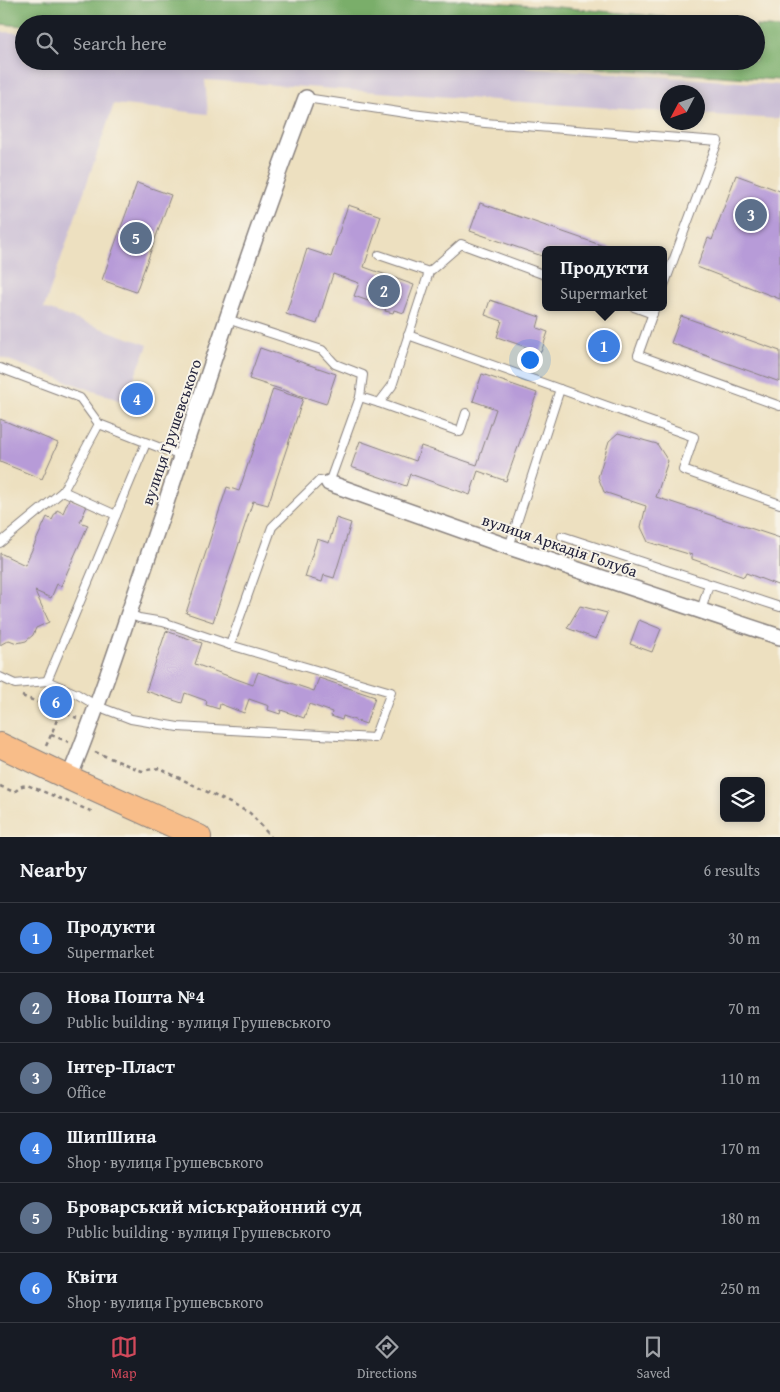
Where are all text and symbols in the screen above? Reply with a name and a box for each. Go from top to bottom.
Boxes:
search box [15,15,765,70]
icon: search [33,29,61,57]
text: Search here [73,29,167,57]
north arrow [660,85,705,130]
pin: 3 [735,196,767,234]
pin: 5 [120,219,152,257]
popup [542,246,667,311]
text: Продукти [560,253,649,281]
pin: 2 [368,272,400,310]
text: Supermarket [560,281,648,305]
pin: 1 [588,327,620,365]
your location [517,347,543,373]
street label: вулиця Грушевського [135,356,207,508]
pin: 4 [121,380,153,418]
street label: вулиця Аркадія Голуба [479,507,641,583]
pin: 6 [40,683,72,721]
map controls [720,777,765,822]
button: layers [720,777,765,822]
text: Nearby [20,854,87,885]
text: 6 results [703,858,760,882]
text: Продукти [67,912,155,940]
text: 1 [32,926,40,950]
text: 30 m [728,926,760,950]
text: Supermarket [67,940,154,964]
text: Нова Пошта №4 [67,982,205,1010]
text: 2 [32,996,40,1020]
text: 70 m [728,996,760,1020]
text: Public building · вулиця Грушевського [67,1010,331,1034]
text: Інтер-Пласт [67,1052,175,1080]
text: 3 [32,1066,40,1090]
text: 110 m [720,1066,760,1090]
text: Office [67,1080,106,1104]
text: ШипШина [67,1122,157,1150]
text: 4 [32,1136,40,1160]
text: 170 m [720,1136,760,1160]
text: Shop · вулиця Грушевського [67,1150,263,1174]
text: Броварський міськрайонний суд [67,1192,362,1220]
text: 5 [32,1206,40,1230]
text: 180 m [720,1206,760,1230]
text: Public building · вулиця Грушевського [67,1220,331,1244]
text: Квіти [67,1262,118,1290]
text: 6 [32,1276,40,1300]
text: 250 m [720,1276,760,1300]
text: Shop · вулиця Грушевського [67,1290,263,1314]
tab: Map [110,1333,138,1383]
tab: Directions [357,1333,417,1383]
tab: Saved [636,1333,670,1383]

